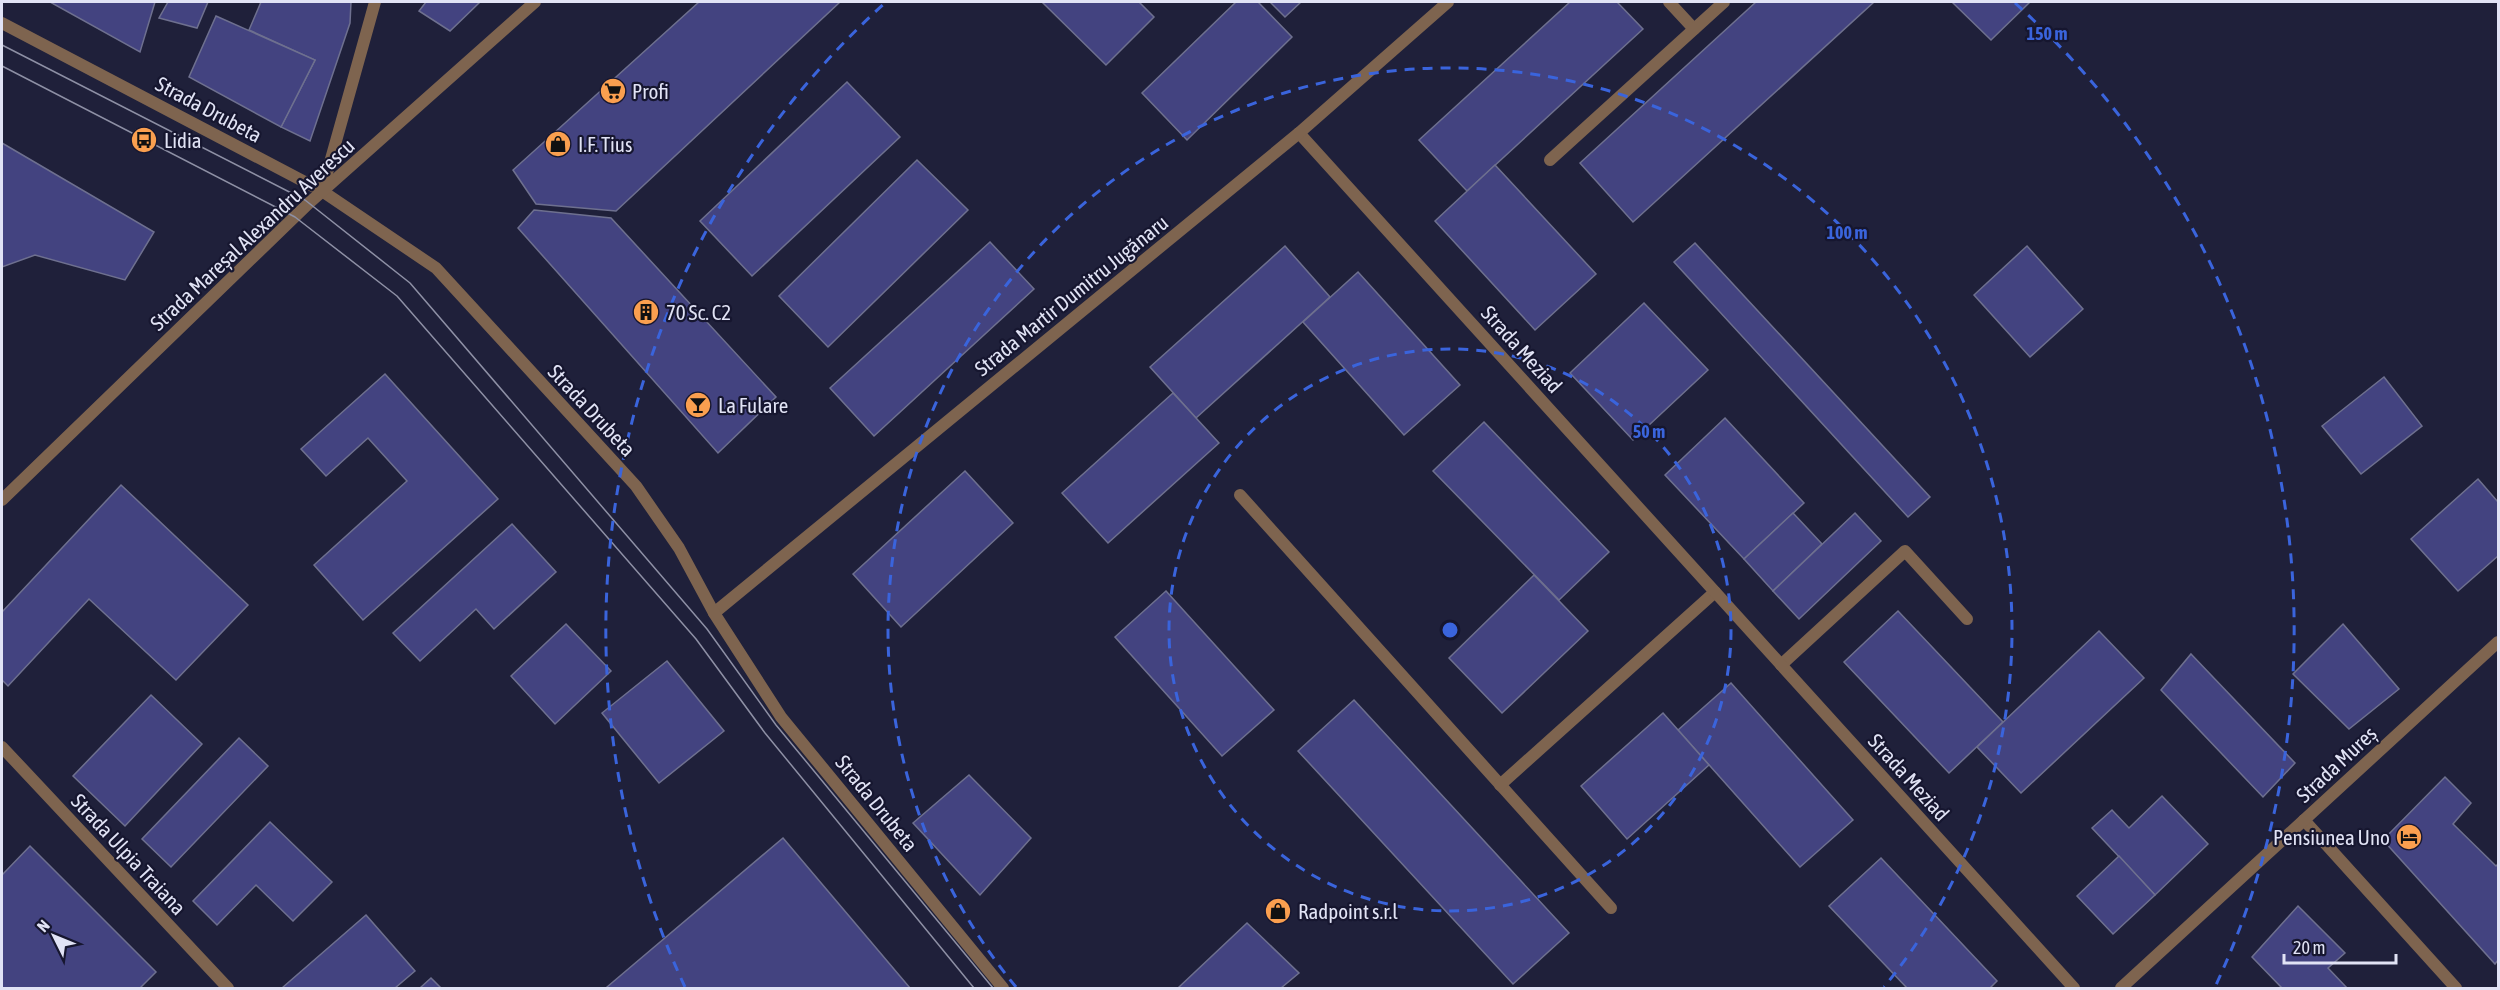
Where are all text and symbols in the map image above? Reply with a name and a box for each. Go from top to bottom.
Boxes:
text: 150 m [2027,23,2067,44]
street label: Strada Drubeta [152,71,266,147]
supermarket icon: Profi [598,76,628,106]
place label: Profi [632,79,669,103]
bus stop icon: Lidia [129,125,159,155]
place label: Lidia [164,128,202,152]
shop icon: I.F. Tius [543,129,573,159]
place label: I.F. Tius [578,132,632,156]
street label: Strada Mareșal Alexandru Averescu [145,133,359,335]
street label: Strada Martir Dumitru Jugănaru [970,210,1172,380]
text: 100 m [1827,222,1867,243]
building icon: 70 Sc. C2 [631,297,661,327]
place label: 70 Sc. C2 [666,300,731,324]
street label: Strada Meziad [1477,301,1567,397]
street label: Strada Drubeta [544,359,640,461]
bar icon: La Fulare [683,390,713,420]
place label: La Fulare [718,393,788,417]
text: 50 m [1633,421,1665,442]
centre of rings [1440,620,1460,640]
street label: Strada Mureș [2291,721,2381,807]
street label: Strada Meziad [1864,729,1954,825]
street label: Strada Drubeta [831,750,923,856]
street label: Strada Ulpia Traiana [67,789,191,919]
hotel icon: Pensiunea Uno [2394,822,2424,852]
place label: Pensiunea Uno [2273,825,2390,849]
shop icon: Radpoint s.r.l [1263,896,1293,926]
place label: Radpoint s.r.l [1298,899,1398,923]
north arrow [24,906,84,966]
text: N [33,916,53,935]
scale bar [2284,927,2396,965]
text: 20 m [2293,937,2325,958]

